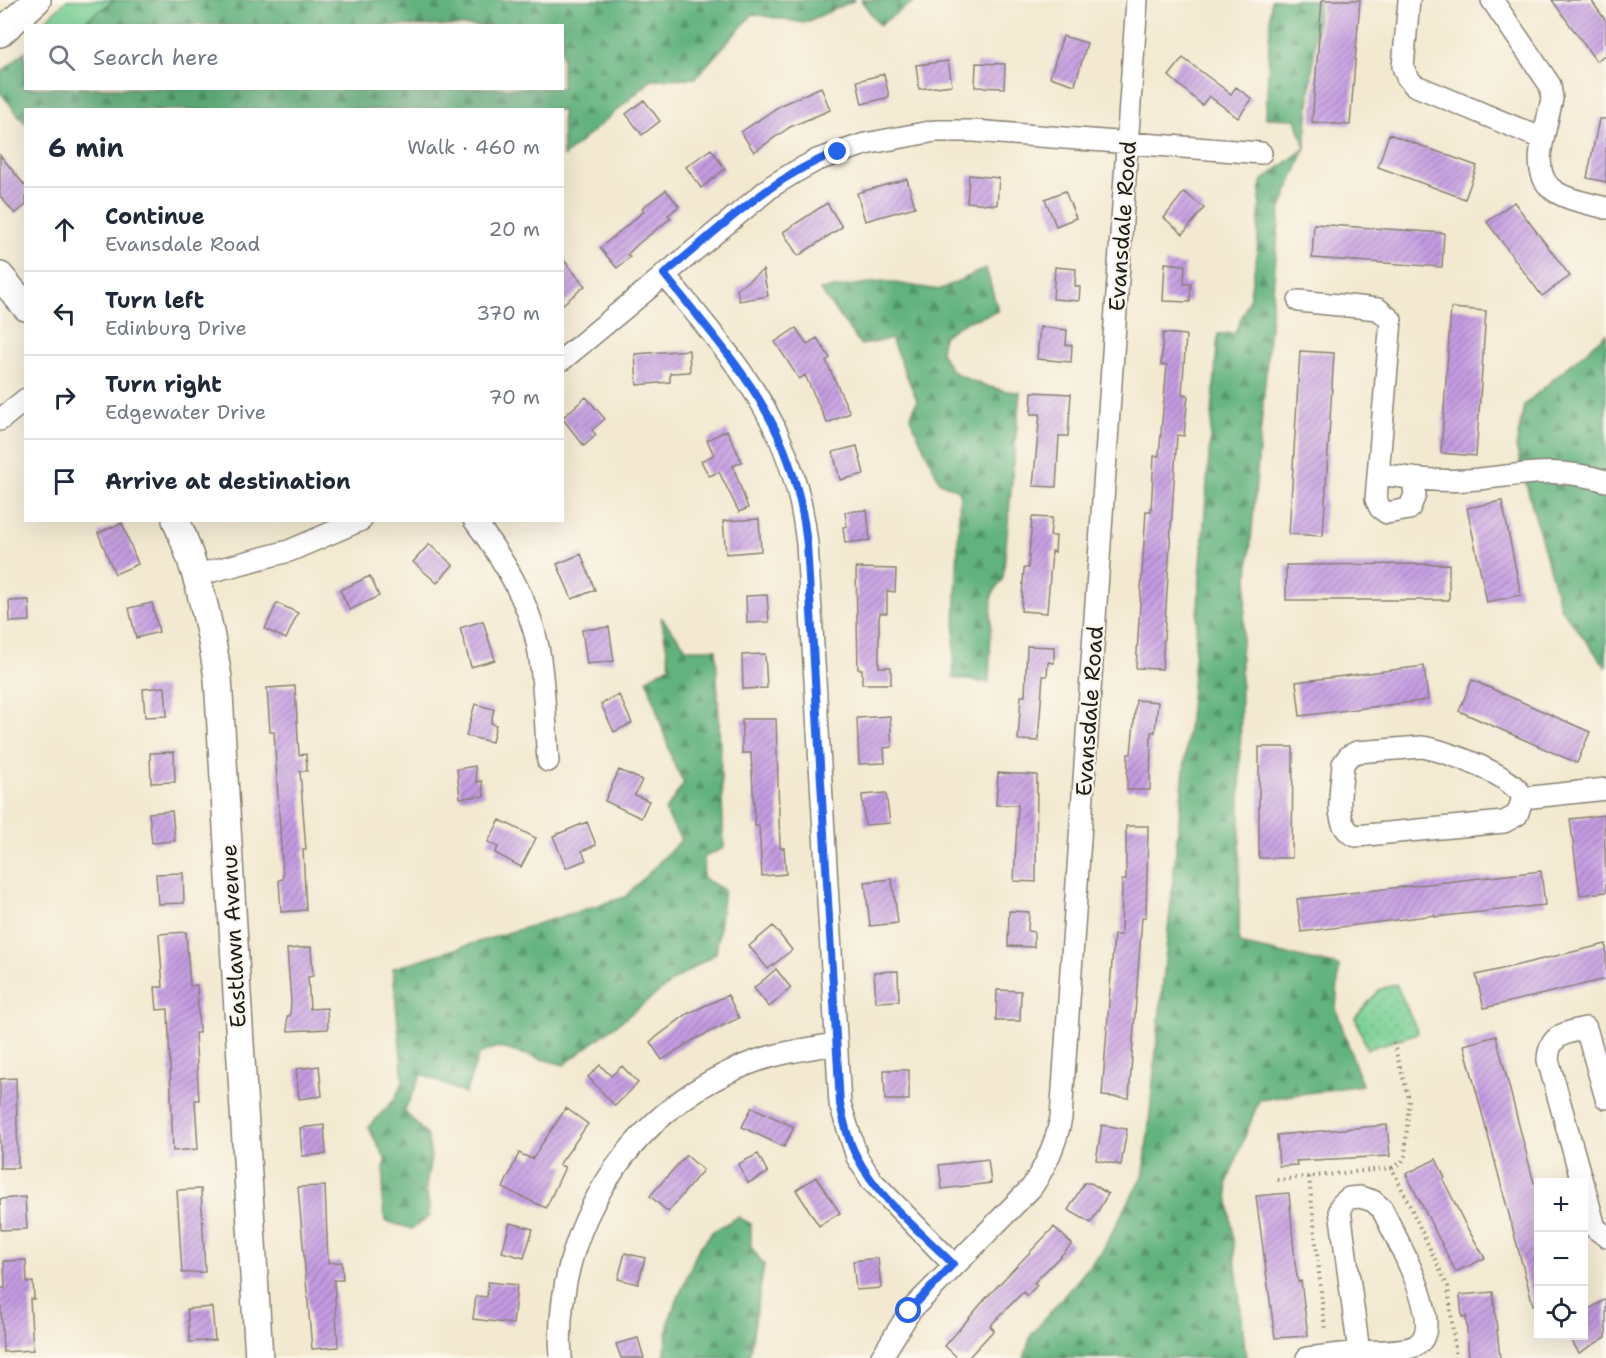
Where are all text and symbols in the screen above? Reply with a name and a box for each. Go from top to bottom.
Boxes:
search box [24,24,564,90]
icon: search [45,41,78,74]
text: Search here [93,43,219,72]
text: 6 min [48,130,124,165]
text: Walk · 460 m [407,134,540,160]
route end [824,138,850,164]
street label: Evansdale Road [1102,140,1143,312]
text: Continue [105,202,205,231]
icon: ahead [48,213,81,246]
text: 20 m [489,216,540,242]
text: Evansdale Road [105,231,260,257]
text: Turn left [105,286,204,315]
icon: left [48,297,81,330]
text: 370 m [476,300,540,326]
text: Edinburg Drive [105,315,247,341]
text: Turn right [105,370,222,399]
icon: right [48,381,81,414]
text: 70 m [488,384,540,410]
text: Edgewater Drive [105,399,266,425]
icon: arrive [48,465,81,498]
text: Arrive at destination [105,467,351,496]
street label: Evansdale Road [1069,625,1110,797]
street label: Eastlawn Avenue [214,843,253,1029]
map controls [1534,1178,1588,1340]
button: + [1534,1178,1588,1232]
button: − [1534,1232,1588,1286]
button: locate [1534,1286,1588,1340]
route start [895,1297,921,1323]

